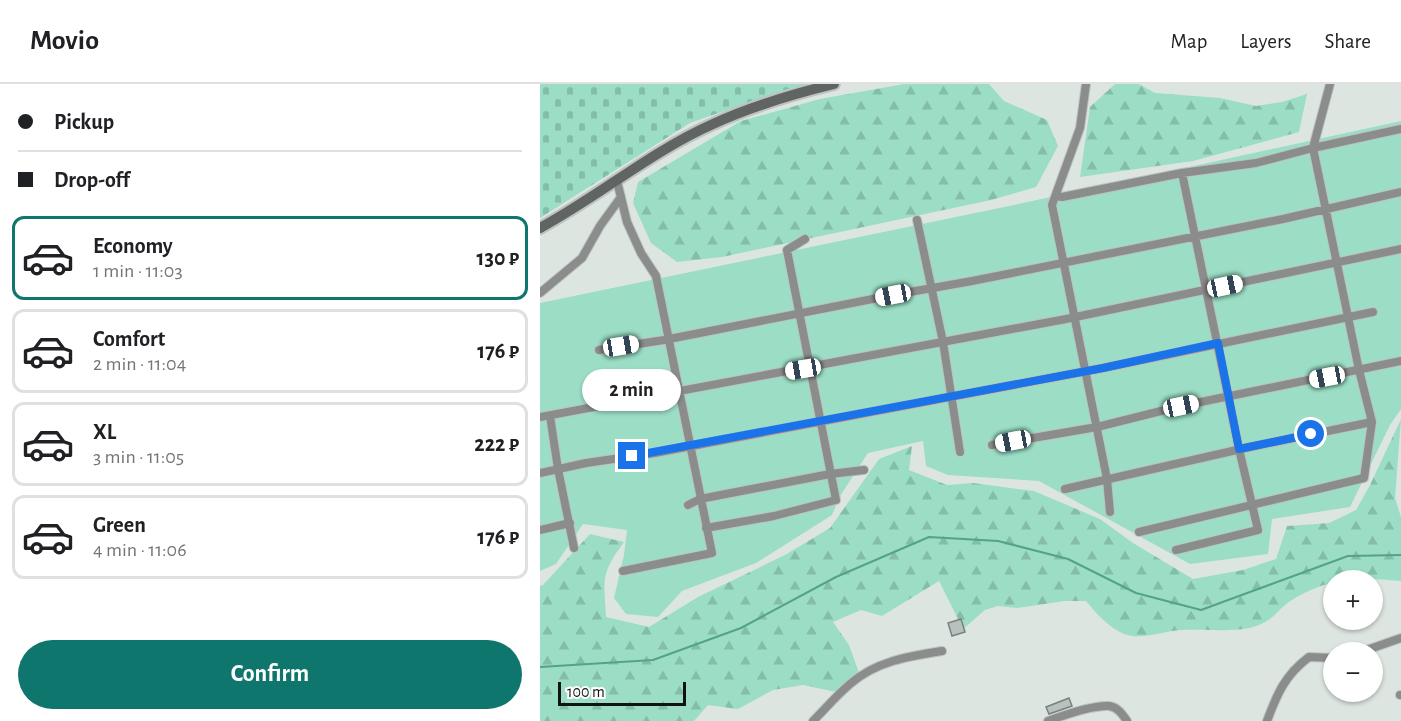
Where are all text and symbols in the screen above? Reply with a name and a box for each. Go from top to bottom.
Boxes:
text: Movio [30,27,99,55]
text: Map [1171,31,1207,52]
text: Layers [1240,31,1291,52]
text: Share [1324,31,1371,52]
text: Pickup [54,111,114,133]
text: Drop-off [54,169,130,191]
icon: car [21,231,75,285]
text: Economy [93,235,173,257]
text: 130 ₽ [477,247,519,269]
text: 1 min · 11:03 [93,261,183,281]
car [1206,273,1244,299]
car [874,283,912,307]
icon: car [21,324,75,378]
text: Comfort [93,328,165,350]
car [602,334,640,358]
text: 176 ₽ [477,340,519,362]
text: 2 min · 11:04 [93,354,186,374]
car [784,357,822,381]
car [1308,365,1346,389]
callout: 2 min [582,369,682,411]
text: 2 min [609,380,654,400]
car [1162,393,1200,419]
icon: car [21,417,75,471]
route start [1297,420,1324,447]
text: XL [93,421,116,443]
car [994,429,1032,453]
text: 222 ₽ [474,433,519,455]
route end [618,442,645,469]
text: 3 min · 11:05 [93,447,184,467]
icon: car [21,510,75,564]
text: Green [93,514,146,536]
text: 176 ₽ [477,526,519,548]
text: 4 min · 11:06 [93,540,187,560]
map controls [1323,570,1383,702]
button: + [1323,570,1383,630]
button: Confirm [18,640,522,709]
button: − [1323,642,1383,702]
scale bar [558,679,686,706]
text: 100 m [567,684,605,700]

